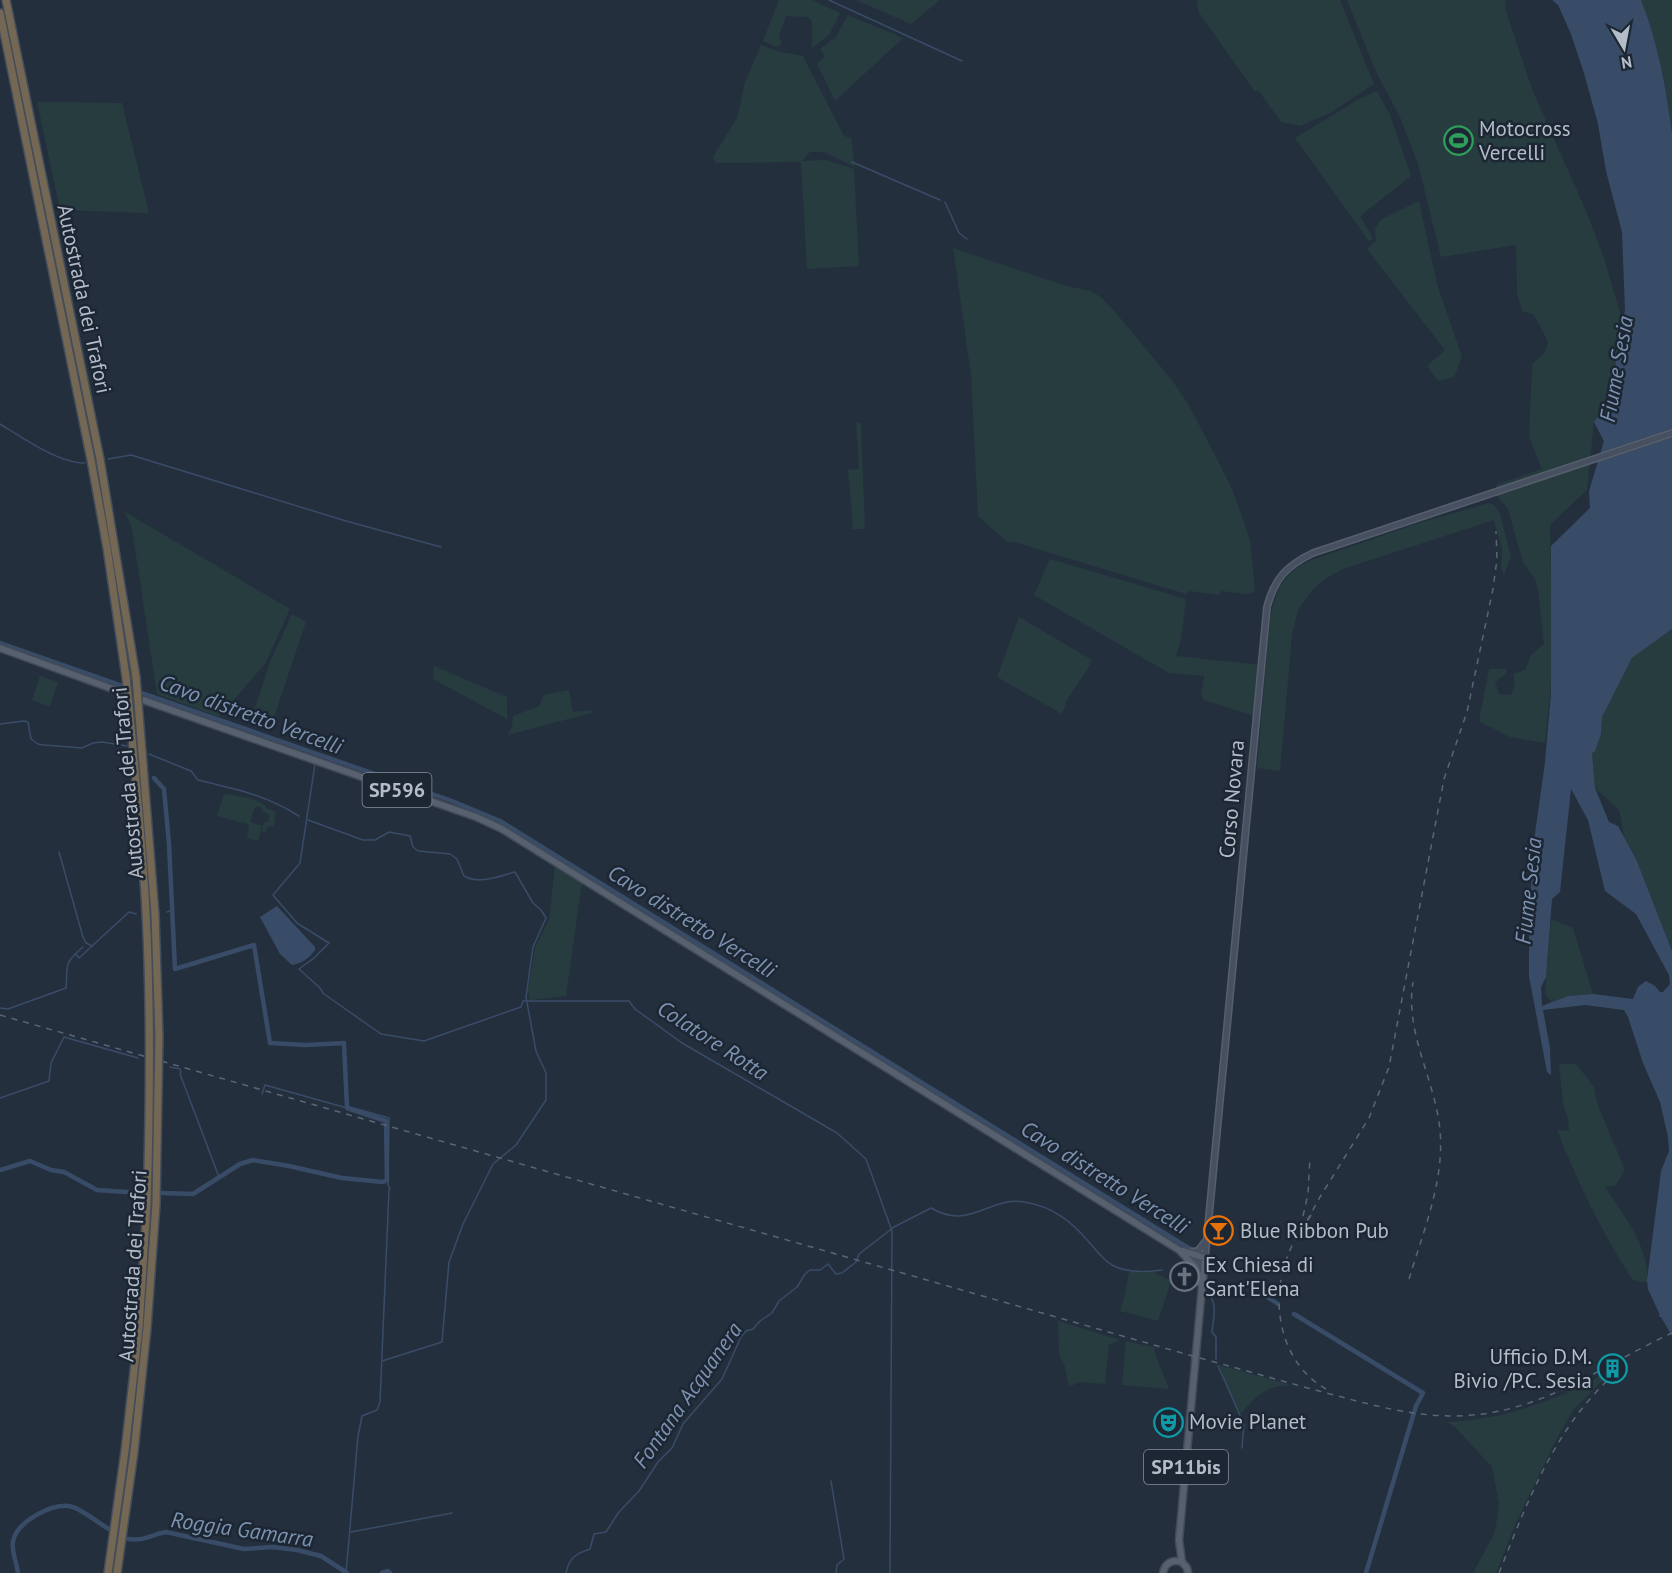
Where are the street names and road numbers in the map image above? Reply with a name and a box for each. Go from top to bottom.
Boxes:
street label: Autostrada dei Trafori [51,202,118,396]
street label: Autostrada dei Trafori [106,686,149,880]
street label: Corso Novara [1213,739,1250,859]
road number: SP596 [362,773,432,807]
street label: Autostrada dei Trafori [112,1169,153,1363]
road number: SP11bis [1144,1450,1228,1484]

